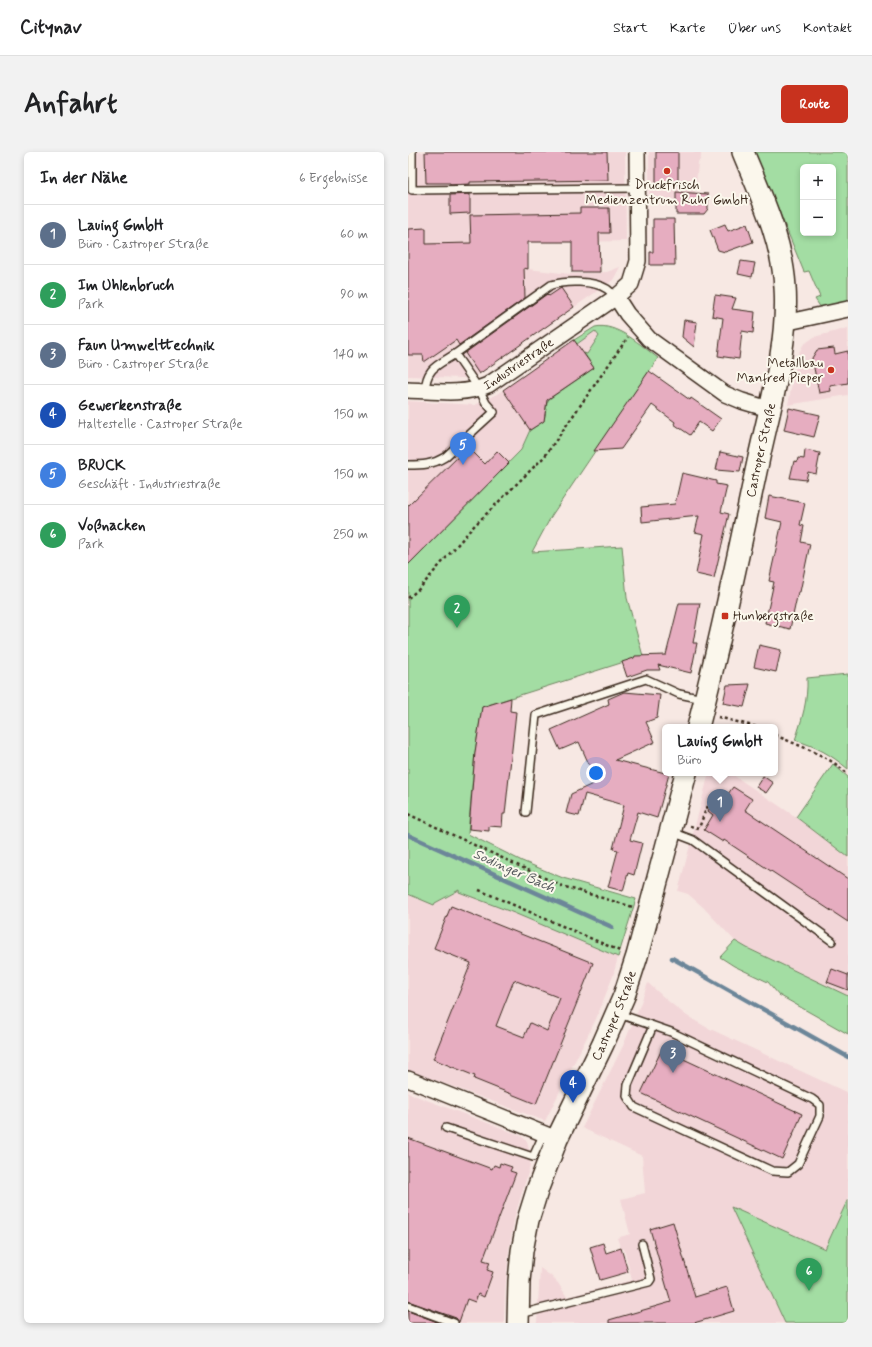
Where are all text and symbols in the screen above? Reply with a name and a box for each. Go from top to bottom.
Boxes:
text: Citynav [20,15,82,40]
text: Start [613,19,648,37]
text: Karte [670,19,705,37]
text: Über uns [727,19,781,37]
text: Kontakt [803,19,852,37]
button: Route [781,85,848,123]
text: Anfahrt [24,86,117,123]
map controls [800,164,836,236]
button: + [800,164,836,200]
marker: Druckfrisch Medienzentrum Ruhr GmbH [662,166,672,176]
text: In der Nähe [40,167,128,189]
text: 6 Ergebnisse [299,170,368,187]
place label: Druckfrisch Medienzentrum Ruhr GmbH [586,177,749,209]
button: − [800,200,836,236]
text: Lauing GmbH [78,216,164,236]
text: 1 [50,226,56,243]
text: 60 m [340,226,368,243]
text: Büro · Castroper Straße [78,236,209,253]
text: Im Uhlenbruch [78,276,174,296]
text: 2 [50,286,56,303]
text: 90 m [340,286,368,303]
text: Park [78,296,104,313]
street label: Industriestraße [481,334,557,394]
text: Faun Umwelttechnik [78,336,215,356]
text: 3 [50,346,56,363]
text: 140 m [333,346,368,363]
place label: Metallbau Manfred Pieper [737,355,824,387]
text: Büro · Castroper Straße [78,356,209,373]
marker: Metallbau Manfred Pieper [826,365,836,375]
text: Gewerkenstraße [78,396,182,416]
street label: Castroper Straße [742,401,780,499]
text: 4 [49,406,57,423]
text: 150 m [334,406,368,423]
text: Haltestelle · Castroper Straße [78,416,243,433]
pin: 5 [450,432,476,465]
text: BRUCK [78,456,125,476]
text: 5 [49,466,57,483]
text: 150 m [334,466,368,483]
text: Geschäft · Industriestraße [78,476,221,493]
text: Voßnacken [78,516,146,536]
text: 6 [50,526,56,543]
text: 250 m [333,526,368,543]
text: Park [78,536,104,553]
pin: 2 [444,595,470,628]
place label: Hunbergstraße [733,608,814,627]
marker: Hunbergstraße [720,611,730,621]
popup [662,724,778,776]
text: Lauing GmbH [677,732,763,752]
text: Büro [677,752,702,769]
your location [586,763,606,783]
pin: 1 [707,789,733,822]
water label: Sodinger Bach [470,845,558,898]
street label: Castroper Straße [588,968,640,1064]
pin: 3 [660,1040,686,1073]
pin: 4 [560,1070,586,1103]
pin: 6 [796,1258,822,1291]

